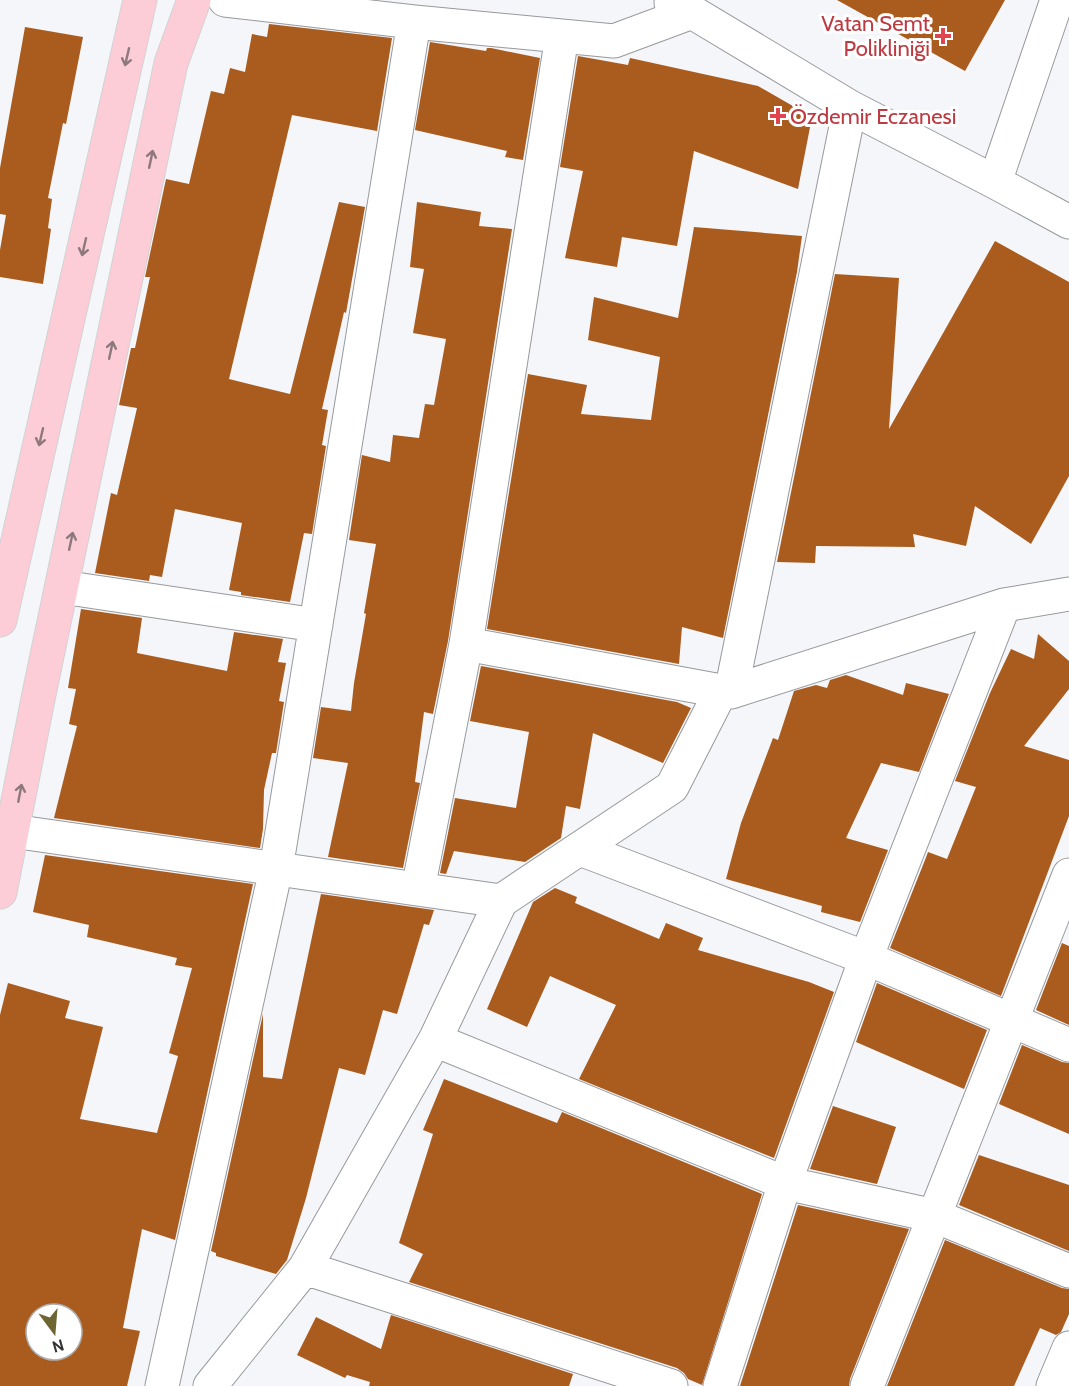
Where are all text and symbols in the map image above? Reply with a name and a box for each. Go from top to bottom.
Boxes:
place label: Vatan Semt Polikliniği [821,10,931,62]
marker: Vatan Semt Polikliniği [934,27,952,45]
one-way arrow [121,47,132,66]
place label: Özdemir Eczanesi [790,103,956,130]
marker: Özdemir Eczanesi [771,109,785,123]
one-way arrow [146,150,157,169]
one-way arrow [78,237,89,257]
one-way arrow [106,341,117,360]
one-way arrow [35,427,46,447]
one-way arrow [66,531,77,551]
one-way arrow [14,784,26,803]
north arrow [24,1302,84,1362]
text: N [50,1335,66,1357]

